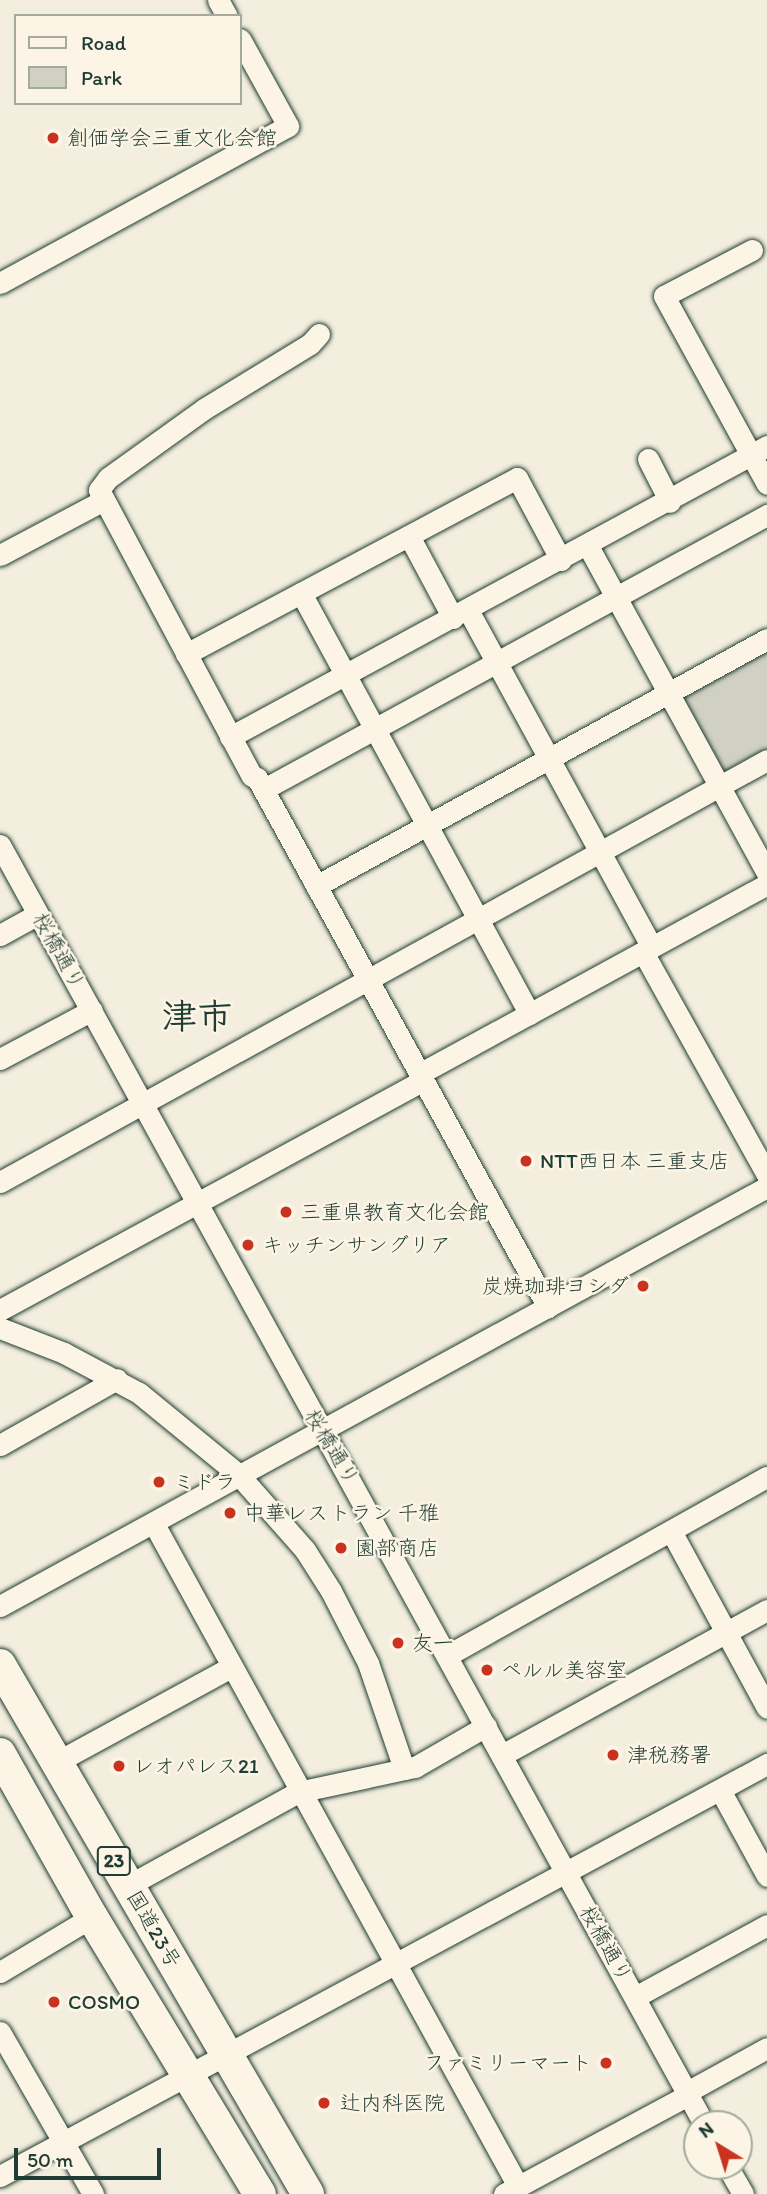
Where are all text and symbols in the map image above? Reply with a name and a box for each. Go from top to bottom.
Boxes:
legend [14,14,242,105]
text: Road [81,30,126,55]
text: Park [81,65,122,90]
place label: 創価学会三重文化会館 [67,125,277,151]
marker: 創価学会三重文化会館 [45,130,61,146]
street label: 桜橋通り [28,908,90,994]
district label: 津市 [162,995,232,1037]
place label: NTT西日本 三重支店 [540,1148,729,1174]
marker: NTT西日本 三重支店 [518,1153,534,1169]
place label: 三重県教育文化会館 [300,1199,489,1225]
marker: 三重県教育文化会館 [278,1204,294,1220]
place label: キッチンサングリア [262,1232,451,1258]
marker: キッチンサングリア [240,1237,256,1253]
place label: 炭焼珈琲ヨシダ [482,1273,629,1299]
marker: 炭焼珈琲ヨシダ [635,1278,651,1294]
street label: 桜橋通り [300,1405,364,1489]
place label: ミドラ [173,1469,236,1495]
marker: ミドラ [151,1474,167,1490]
place label: 中華レストラン 千雅 [244,1500,438,1526]
marker: 中華レストラン 千雅 [222,1505,238,1521]
place label: 園部商店 [355,1535,439,1561]
marker: 園部商店 [333,1540,349,1556]
place label: 友一 [412,1630,454,1656]
marker: 友一 [390,1635,406,1651]
place label: ペルル美容室 [501,1657,627,1683]
marker: ペルル美容室 [479,1662,495,1678]
place label: 津税務署 [627,1742,711,1768]
marker: 津税務署 [605,1747,621,1763]
place label: レオパレス21 [133,1753,259,1779]
marker: レオパレス21 [111,1758,127,1774]
road number: 23 [96,1845,132,1876]
street label: 国道23号 [122,1886,186,1972]
street label: 桜橋通り [575,1901,637,1987]
place label: COSMO [68,1989,140,2015]
marker: COSMO [46,1994,62,2010]
place label: ファミリーマート [424,2050,592,2076]
marker: ファミリーマート [598,2055,614,2071]
place label: 辻内科医院 [340,2090,445,2116]
marker: 辻内科医院 [314,2093,334,2113]
north arrow [683,2110,753,2180]
text: N [694,2117,718,2143]
scale bar [18,2134,164,2178]
text: 50 m [27,2147,73,2172]

